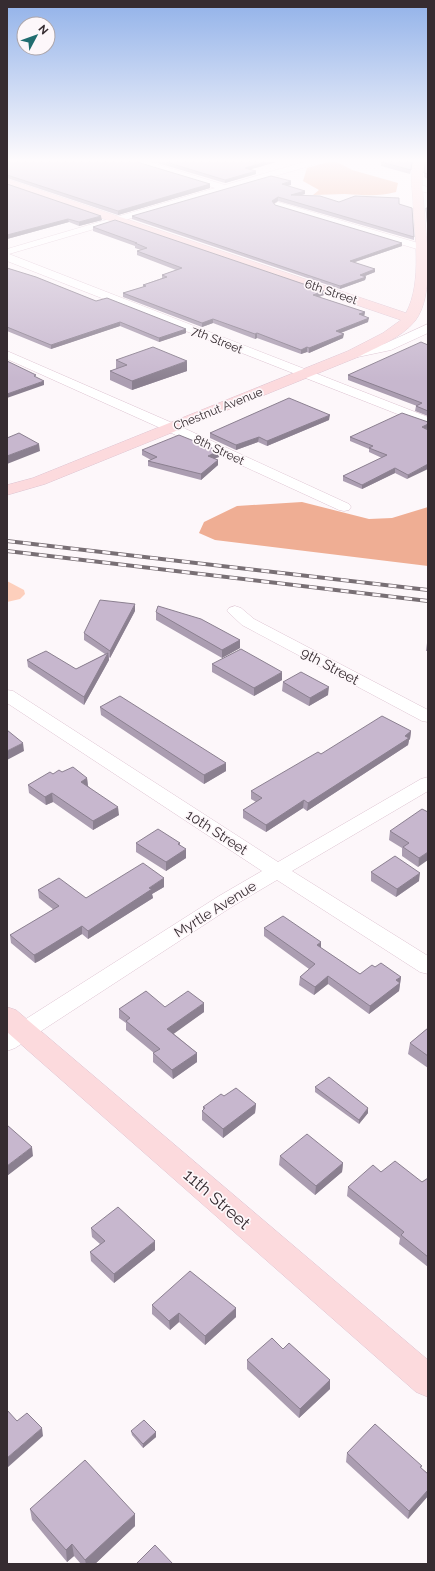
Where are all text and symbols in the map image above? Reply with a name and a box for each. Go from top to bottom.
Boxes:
north arrow [16,16,56,56]
text: N [36,22,51,37]
street label: 6th Street [303,276,359,308]
street label: 7th Street [189,323,245,357]
street label: Chestnut Avenue [171,385,265,433]
street label: 8th Street [191,432,247,468]
street label: 9th Street [298,644,362,688]
street label: 10th Street [183,806,251,858]
street label: Myrtle Avenue [171,877,259,941]
street label: 11th Street [180,1165,255,1234]

